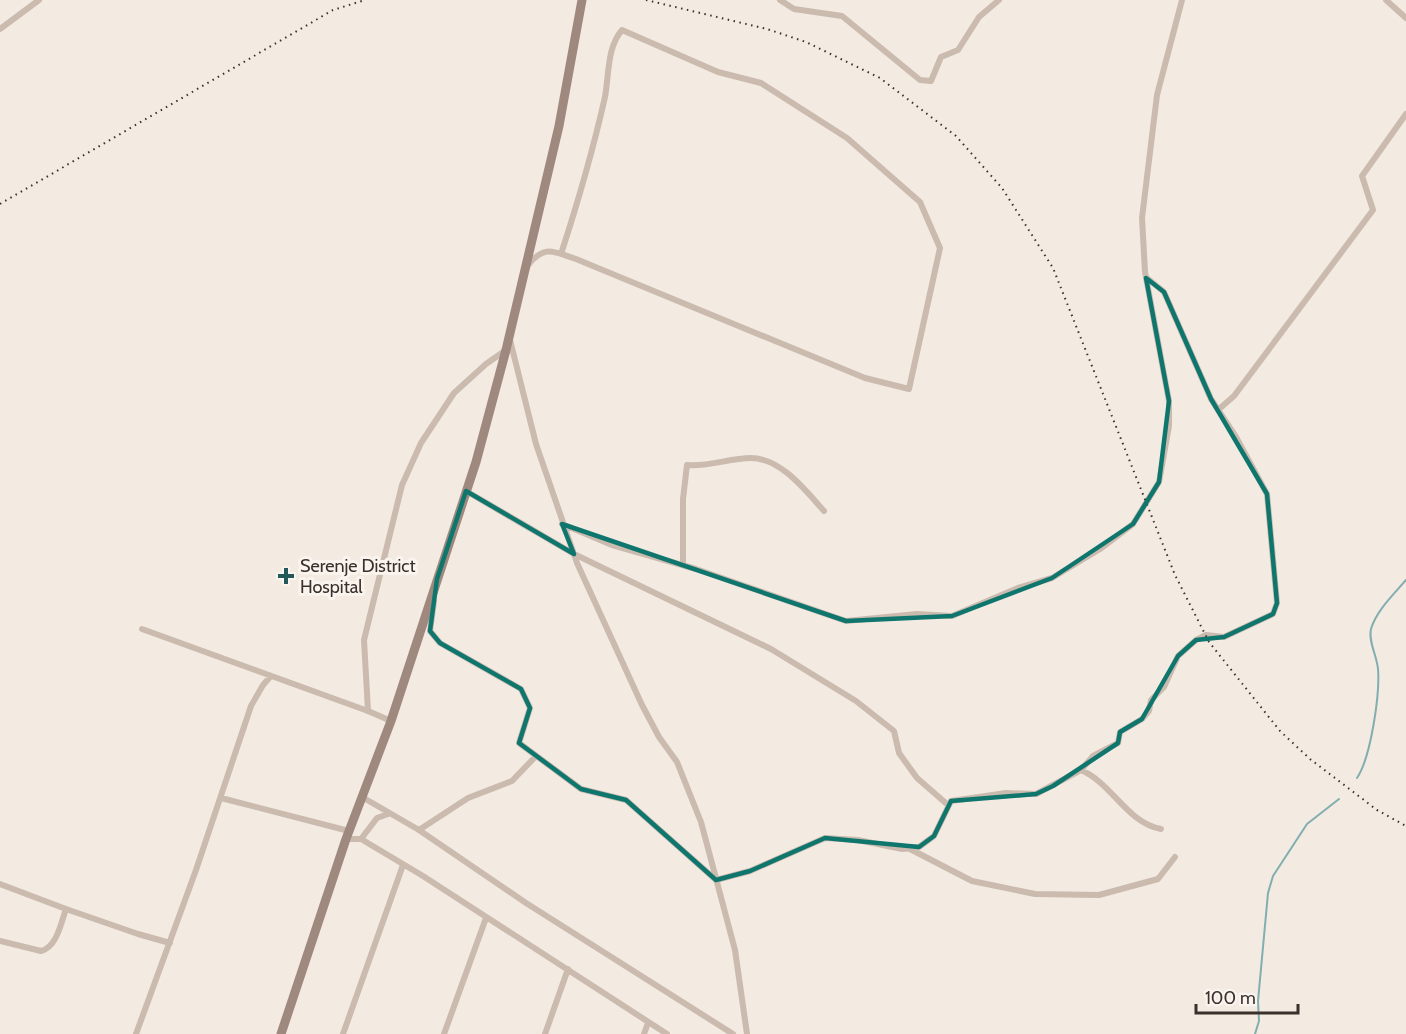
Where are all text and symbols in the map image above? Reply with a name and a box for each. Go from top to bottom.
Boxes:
place label: Serenje District Hospital [300,555,416,598]
marker: Serenje District Hospital [277,567,295,585]
scale bar [1196,977,1298,1015]
text: 100 m [1205,987,1256,1009]

